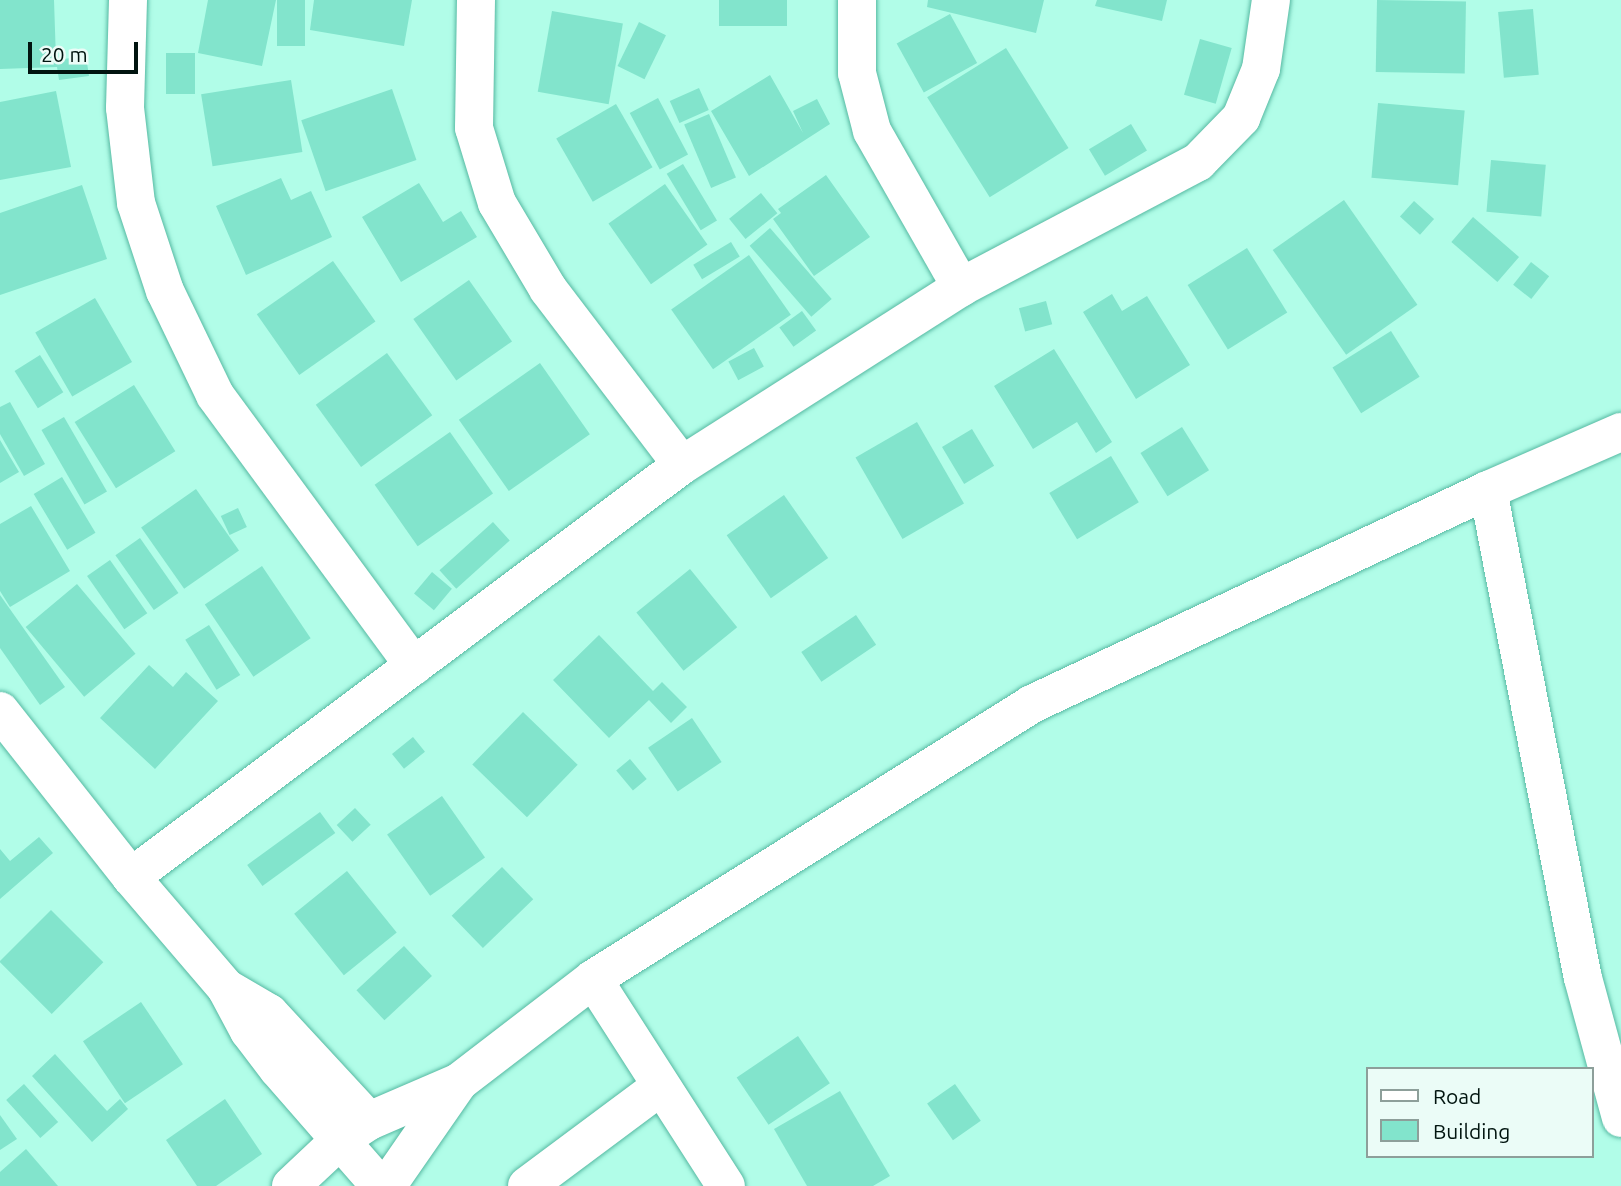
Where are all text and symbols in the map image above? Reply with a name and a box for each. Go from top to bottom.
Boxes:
scale bar [32,28,142,72]
text: 20 m [41,42,88,66]
legend [1366,1067,1593,1158]
text: Road [1433,1084,1481,1108]
text: Building [1433,1119,1510,1143]

